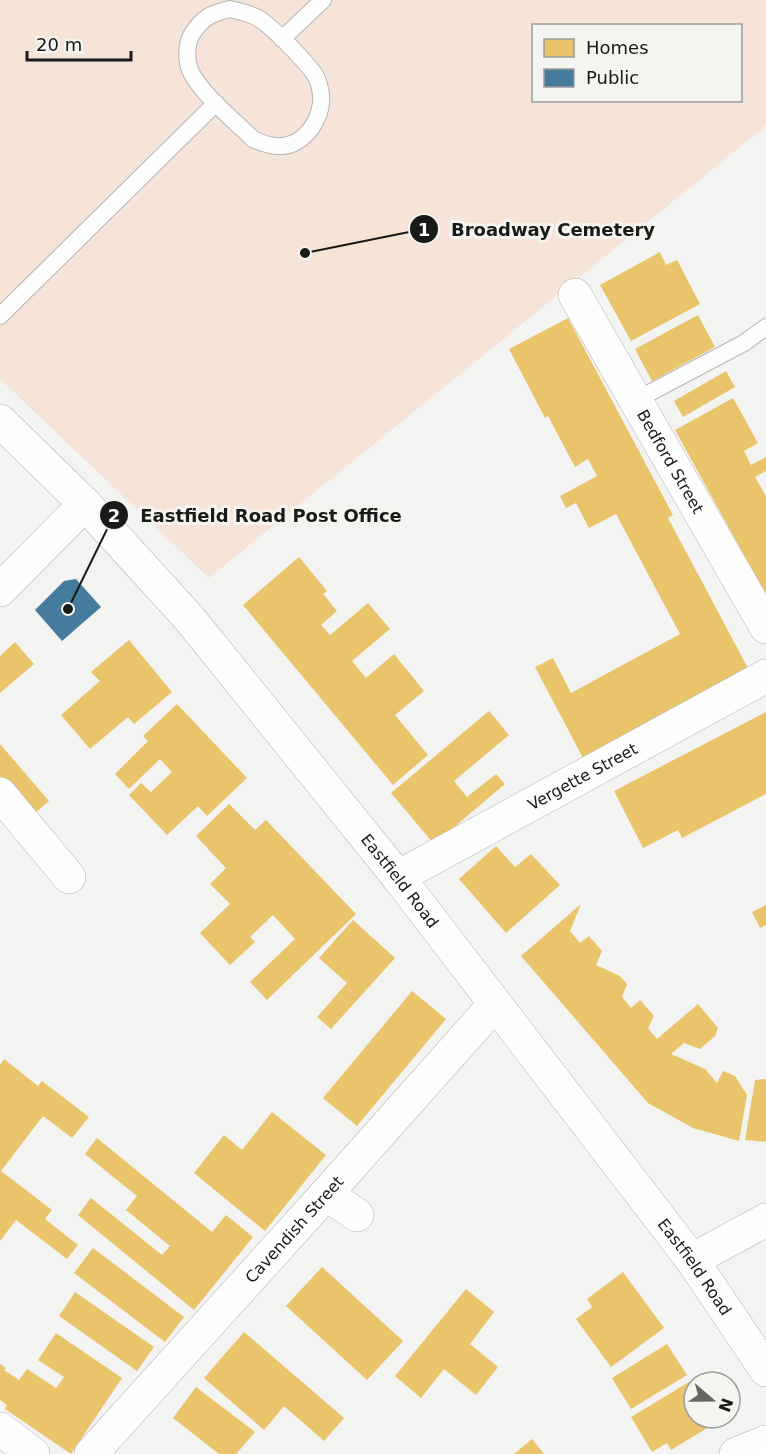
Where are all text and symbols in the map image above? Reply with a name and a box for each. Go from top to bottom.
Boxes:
scale bar [27,24,130,62]
legend [532,24,742,102]
text: 20 m [36,34,82,55]
text: Homes [586,37,649,58]
text: Public [586,67,639,88]
callout: Broadway Cemetery [409,211,667,247]
text: 1 [418,219,430,240]
text: Broadway Cemetery [451,219,655,240]
street label: Bedford Street [633,406,708,517]
callout: Eastfield Road Post Office [99,497,414,533]
text: 2 [108,505,120,526]
text: Eastfield Road Post Office [140,505,402,526]
street label: Vergette Street [524,739,641,814]
street label: Eastfield Road [357,830,442,932]
street label: Cavendish Street [241,1172,348,1287]
street label: Eastfield Road [654,1215,735,1319]
north arrow [682,1370,742,1430]
text: N [714,1395,737,1415]

